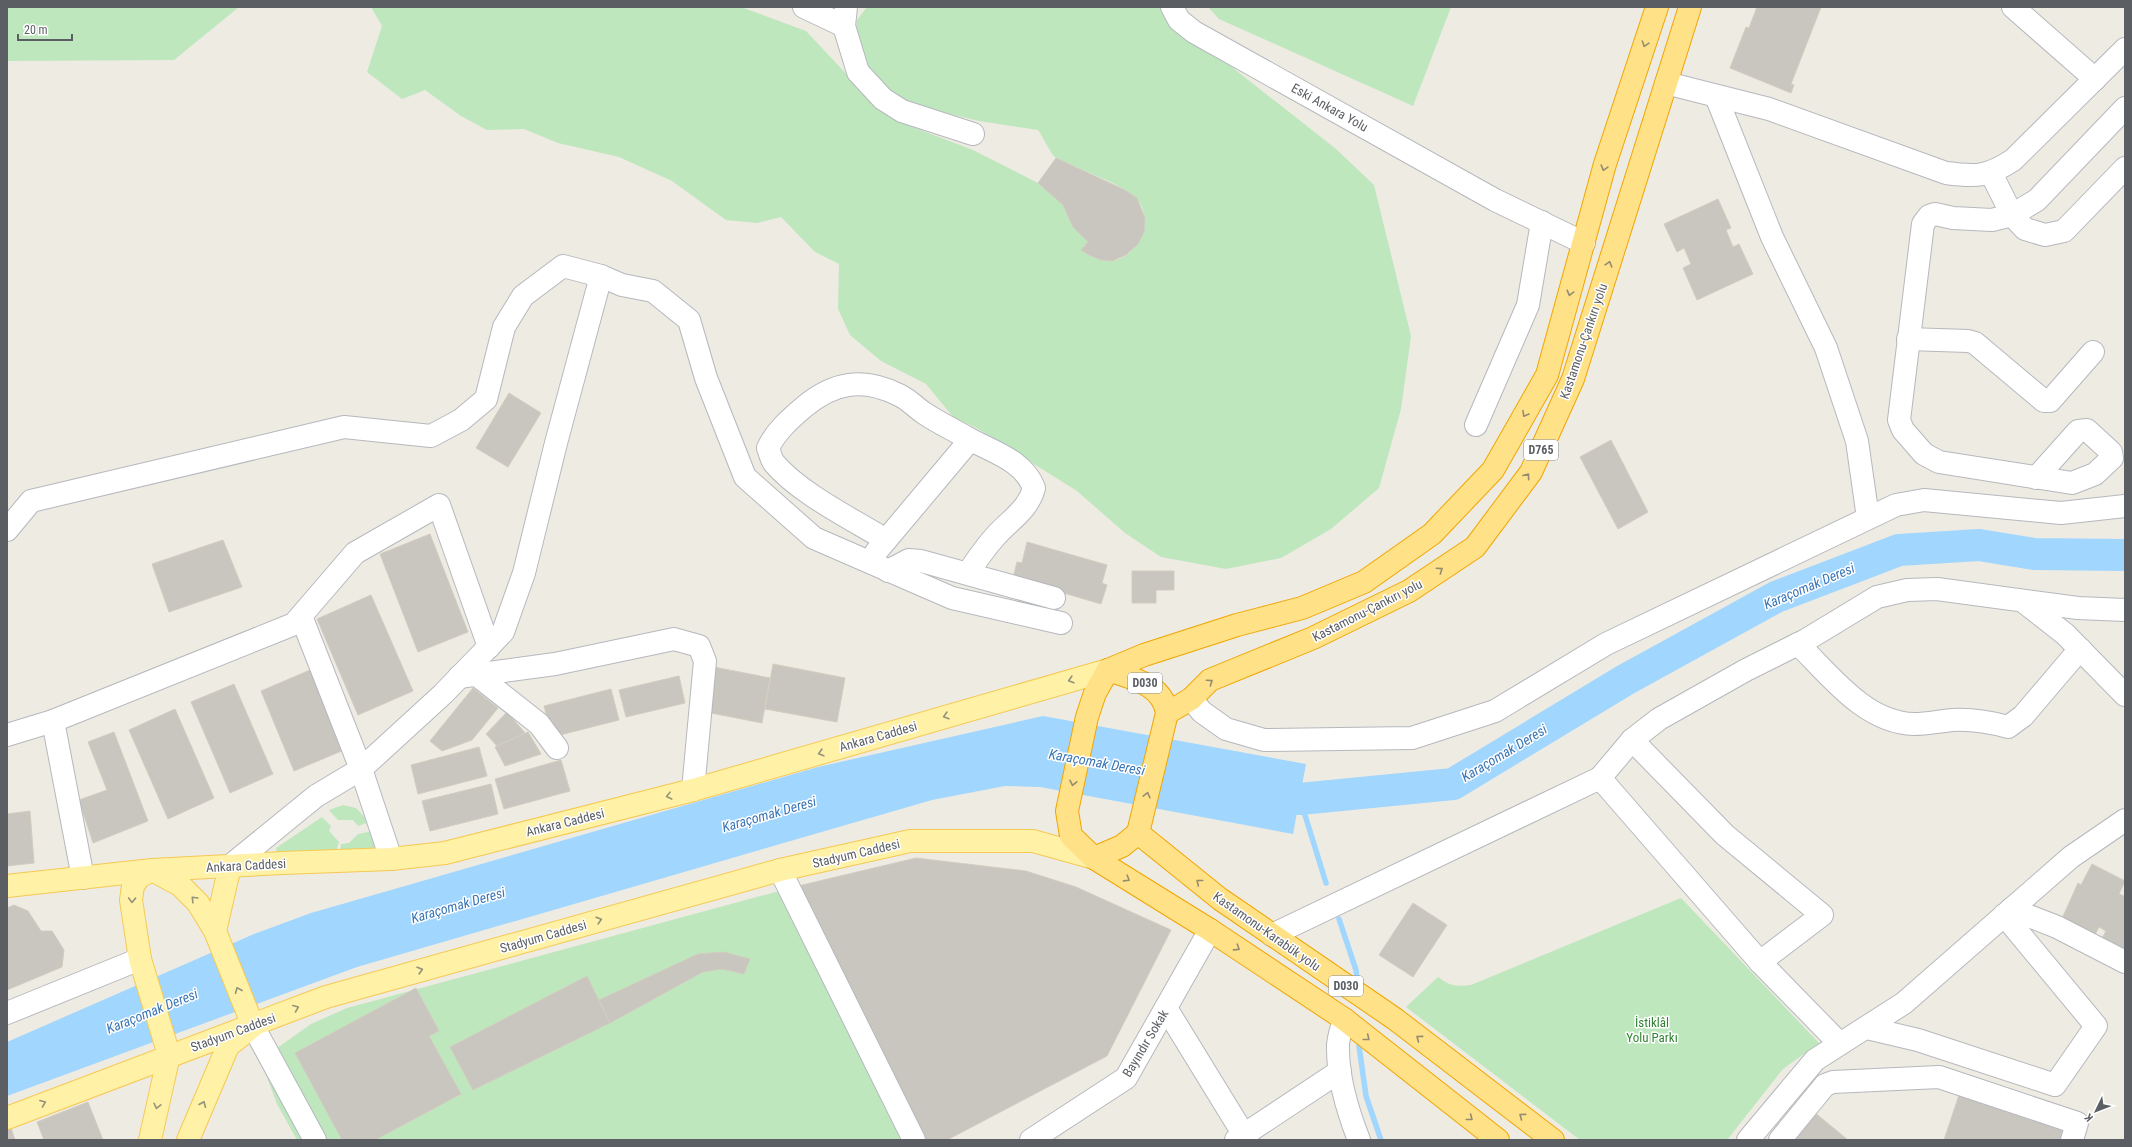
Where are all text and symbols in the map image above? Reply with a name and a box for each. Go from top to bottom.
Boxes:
scale bar [18,16,72,42]
text: 20 m [24,23,48,37]
one-way arrow [1641,40,1649,47]
street label: Eski Ankara Yolu [1289,80,1371,135]
one-way arrow [1600,164,1609,171]
one-way arrow [1604,261,1613,268]
street label: Kastamonu-Çankırı yolu [1557,281,1610,401]
one-way arrow [1566,289,1575,296]
one-way arrow [1522,410,1530,417]
road number: D765 [1524,440,1558,460]
one-way arrow [1522,474,1529,481]
water label: Karaçomak Deresi [1761,559,1858,612]
one-way arrow [1435,568,1442,575]
street label: Kastamonu-Çankırı yolu [1310,576,1425,645]
road number: D030 [1128,673,1162,693]
one-way arrow [1067,675,1074,684]
one-way arrow [1206,679,1213,686]
one-way arrow [943,712,949,720]
street label: Ankara Caddesi [837,718,919,755]
water label: Karaçomak Deresi [1458,721,1551,785]
water label: Karaçomak Deresi [1048,746,1147,778]
one-way arrow [818,748,825,757]
one-way arrow [1069,779,1077,786]
one-way arrow [666,791,672,799]
one-way arrow [1143,792,1151,798]
water label: Karaçomak Deresi [720,793,819,835]
street label: Ankara Caddesi [524,805,606,839]
street label: Stadyum Caddesi [811,836,901,871]
street label: Ankara Caddesi [206,856,287,875]
one-way arrow [1123,874,1130,881]
one-way arrow [1196,880,1203,887]
water label: Karaçomak Deresi [409,884,508,926]
street label: Kastamonu-Karabük yolu [1210,889,1323,974]
one-way arrow [191,896,199,904]
one-way arrow [128,897,136,903]
one-way arrow [596,916,603,925]
street label: Stadyum Caddesi [498,917,588,956]
one-way arrow [1233,943,1240,951]
one-way arrow [416,966,423,975]
road number: D030 [1329,976,1363,996]
water label: Karaçomak Deresi [104,985,201,1037]
one-way arrow [235,986,243,994]
one-way arrow [293,1005,300,1013]
street label: Bayındır Sokak [1120,1007,1171,1080]
street label: Stadyum Caddesi [189,1010,278,1055]
park label: İstiklâl Yolu Parkı [1626,1015,1678,1045]
one-way arrow [1363,1033,1370,1040]
one-way arrow [1417,1035,1424,1042]
north arrow [2076,1091,2116,1131]
one-way arrow [40,1100,47,1108]
one-way arrow [198,1101,206,1109]
one-way arrow [153,1103,161,1110]
text: K [2082,1110,2096,1124]
one-way arrow [1465,1113,1472,1120]
one-way arrow [1520,1114,1527,1121]

